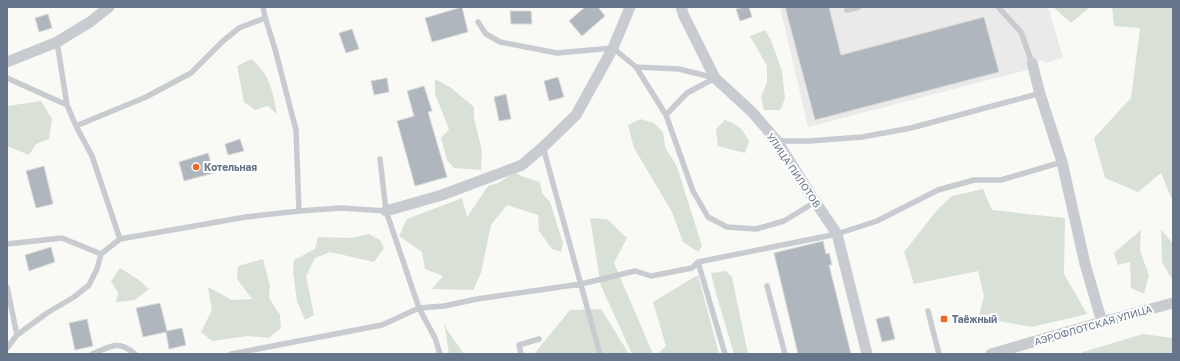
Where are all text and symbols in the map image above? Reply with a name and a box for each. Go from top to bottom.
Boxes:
street label: УЛИЦА ПИЛОТОВ [765,130,824,210]
place label: Котельная [204,161,257,173]
marker: Котельная [191,162,201,172]
street label: АЭРОФЛОТСКАЯ УЛИЦА [1033,302,1153,348]
place label: Таёжный [952,313,997,325]
marker: Таёжный [939,314,949,324]

